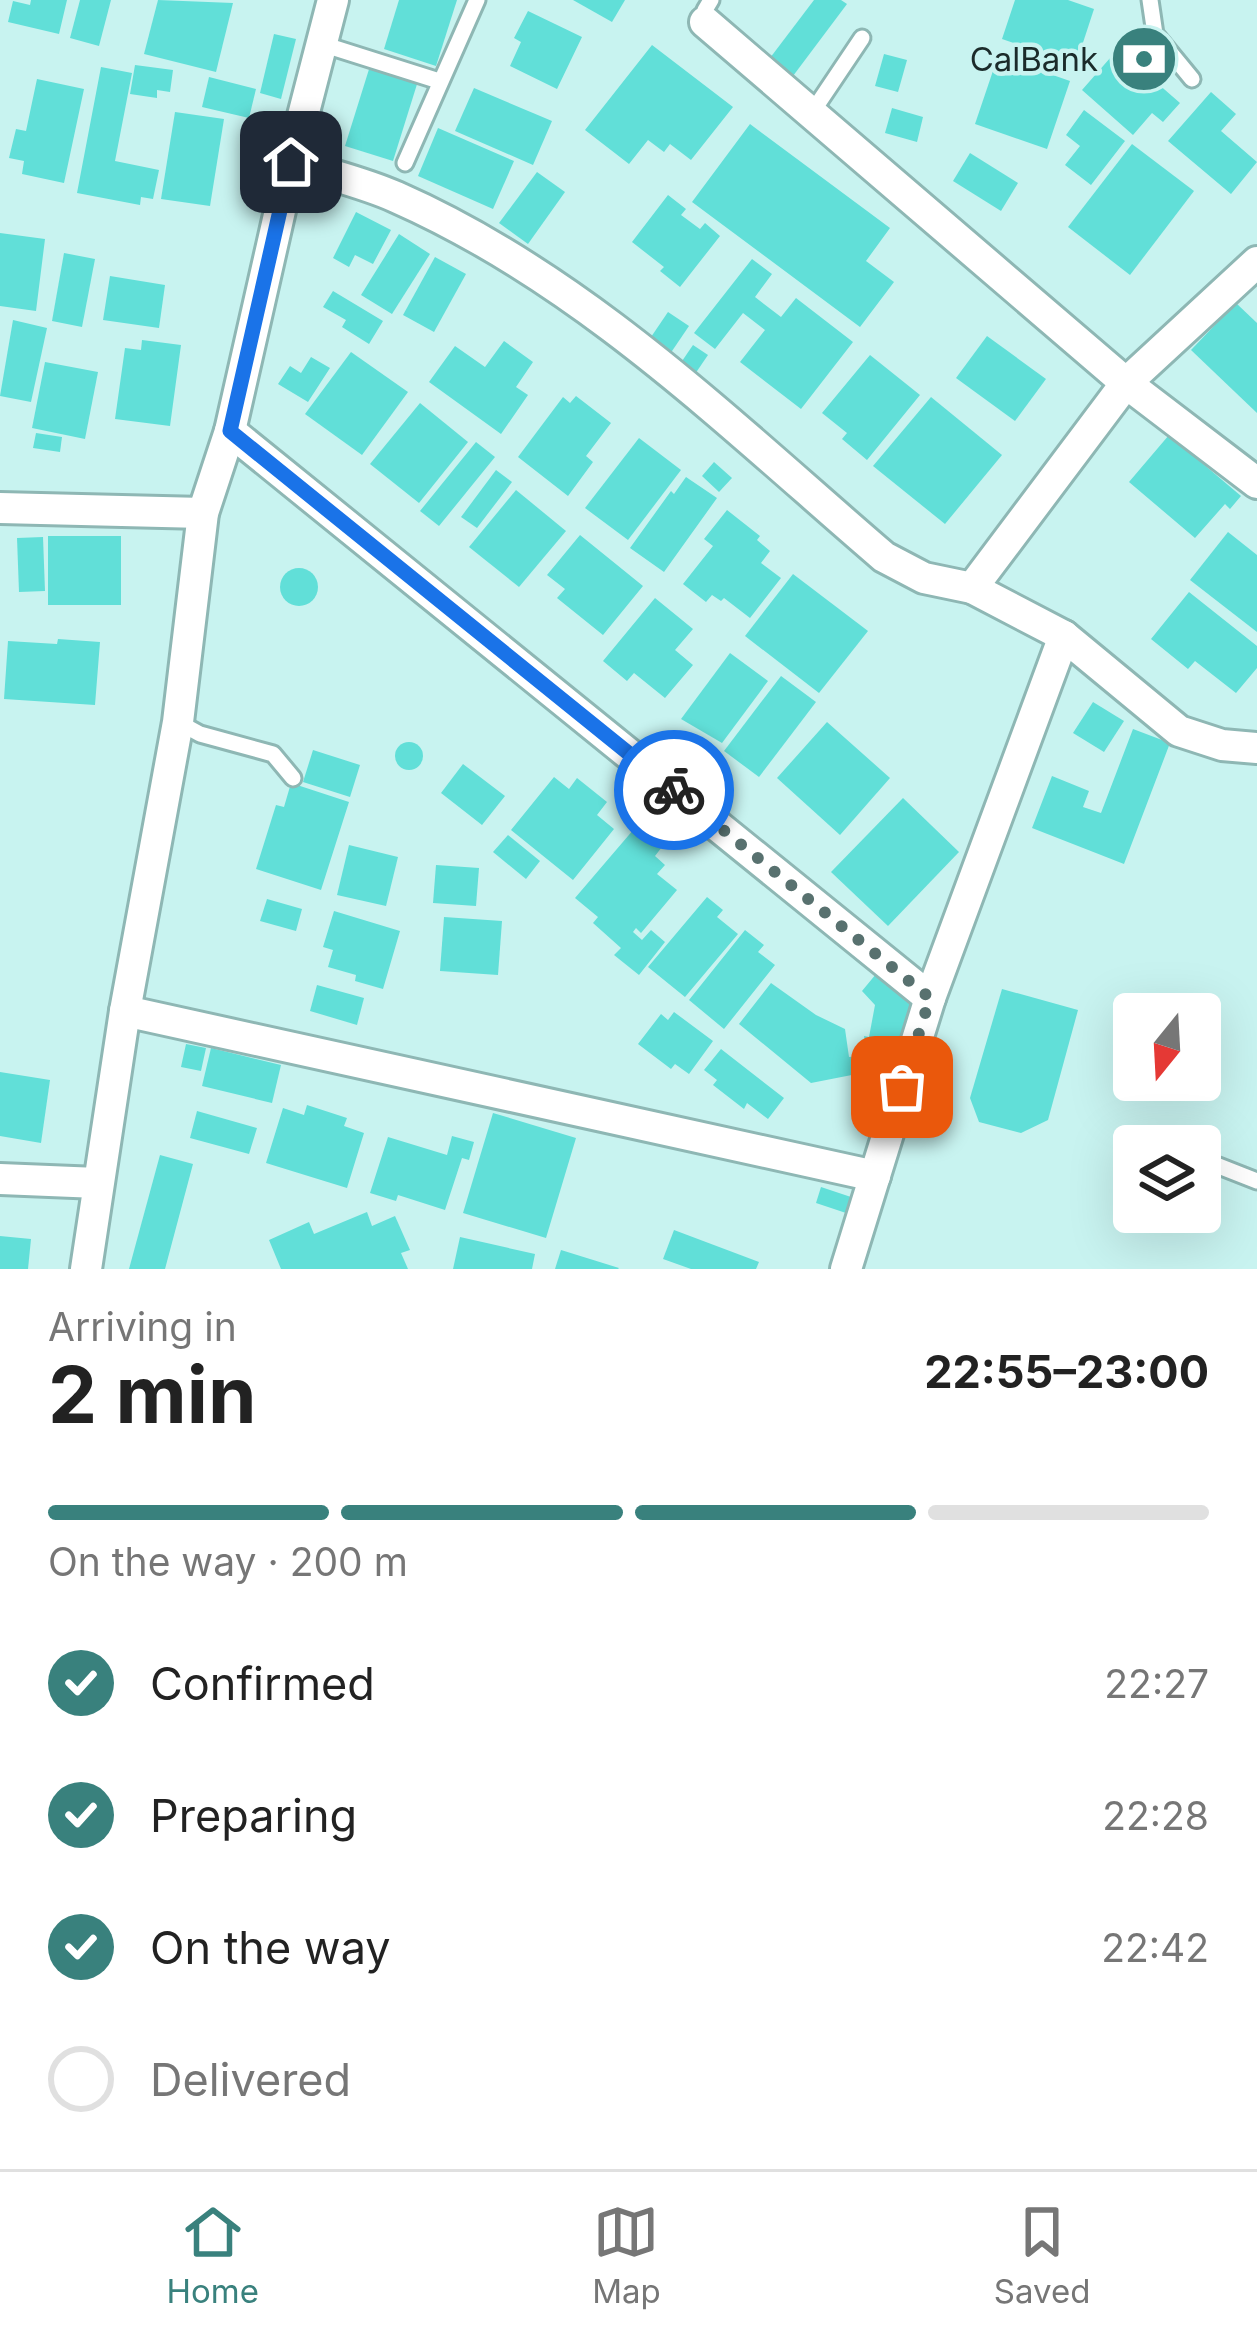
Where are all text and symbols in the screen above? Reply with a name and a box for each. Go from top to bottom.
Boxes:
bank icon: CalBank [1109,24,1179,94]
place label: CalBank [970,39,1098,79]
pin [240,111,342,213]
icon: home [258,129,324,195]
courier [614,730,734,850]
icon: bike [641,757,707,823]
north arrow [1113,993,1221,1101]
map controls [1113,993,1221,1233]
pin [851,1036,953,1138]
icon: bag [869,1054,935,1120]
button: layers [1113,1125,1221,1233]
text: Arriving in [48,1303,237,1350]
text: 22:55–23:00 [924,1344,1209,1399]
text: 2 min [48,1347,256,1442]
text: On the way · 200 m [48,1538,408,1585]
icon: check [48,1650,114,1716]
text: Confirmed [150,1656,375,1711]
text: 22:27 [1104,1660,1209,1707]
icon: check [48,1782,114,1848]
text: Preparing [150,1788,357,1843]
text: 22:28 [1102,1792,1209,1839]
icon: check [48,1914,114,1980]
text: On the way [150,1920,391,1975]
text: 22:42 [1101,1924,1209,1971]
text: Delivered [150,2052,351,2107]
tab: Home [167,2199,259,2311]
tab: Map [592,2199,661,2311]
tab: Saved [994,2199,1090,2311]

